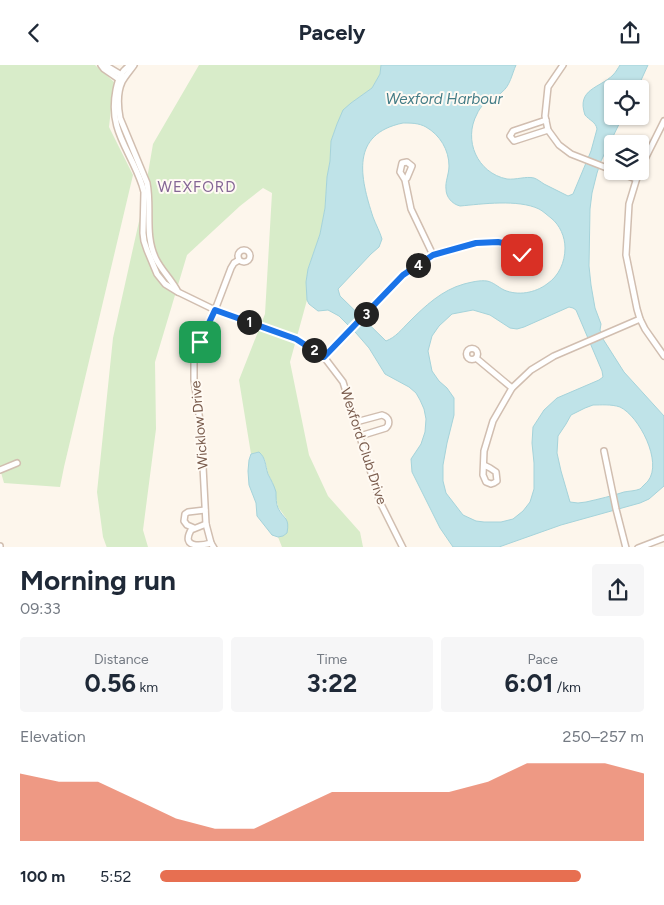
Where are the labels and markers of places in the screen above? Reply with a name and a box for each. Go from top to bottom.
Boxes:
pin [501,234,543,276]
pin: 4 [406,253,430,277]
pin: 3 [354,301,378,327]
pin: 1 [236,309,262,335]
pin [179,321,221,363]
pin: 2 [302,337,326,363]

